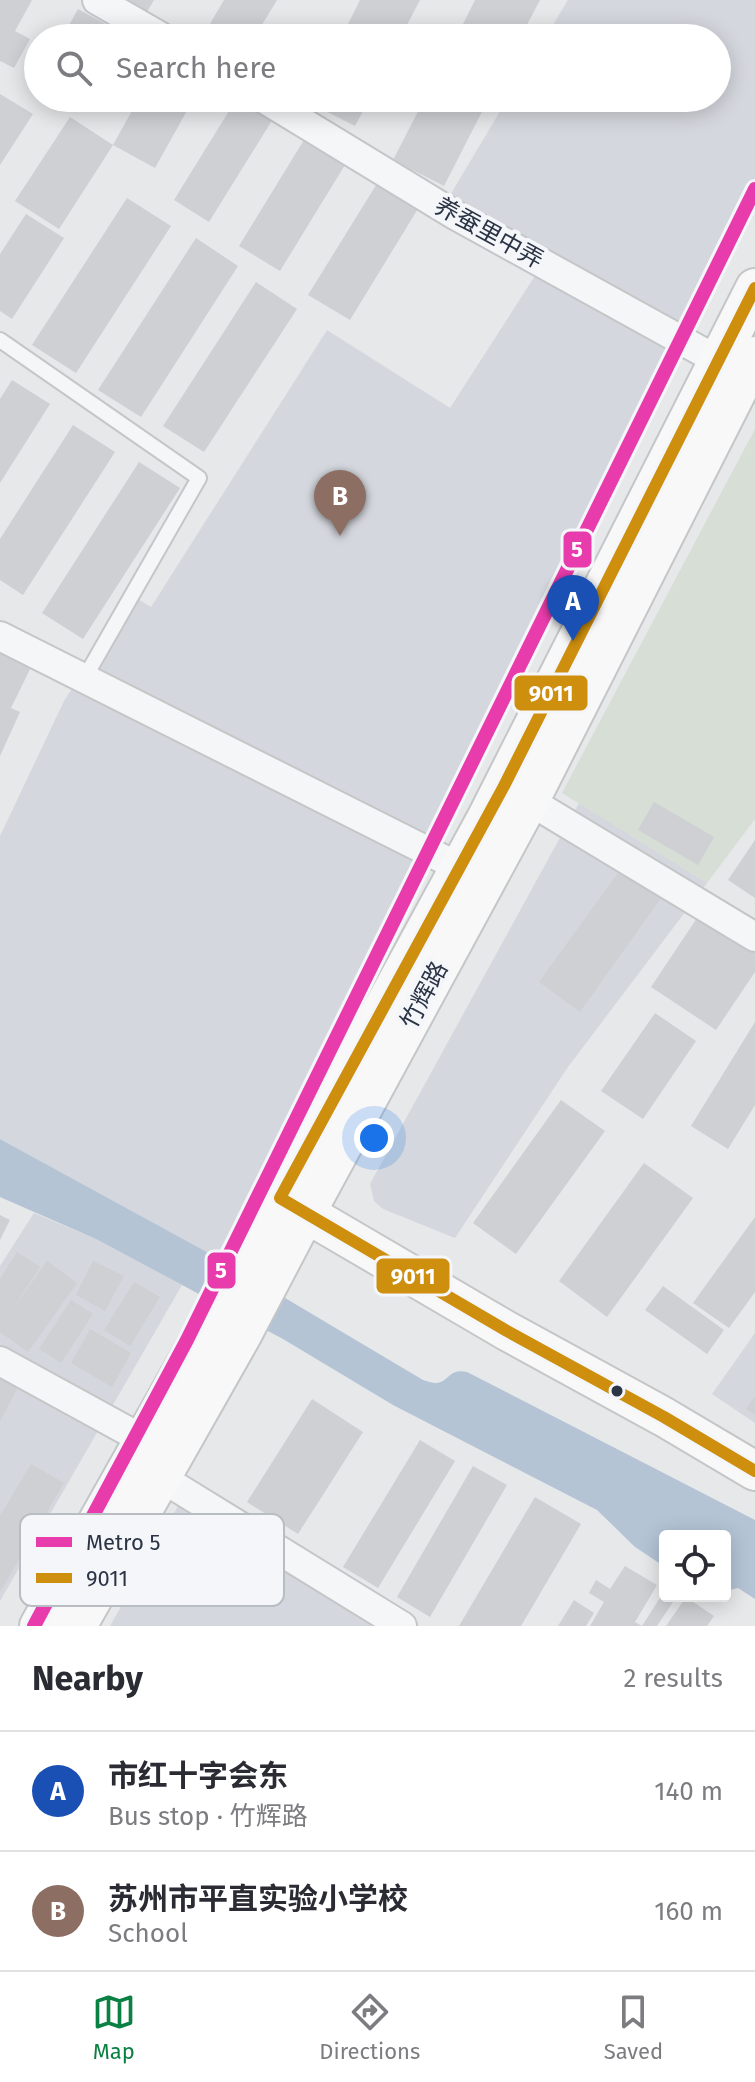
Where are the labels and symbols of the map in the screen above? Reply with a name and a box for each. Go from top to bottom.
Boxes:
street label: 养蚕里中弄 [430,192,548,274]
pin: B [314,470,366,536]
line badge: 5 [562,530,593,569]
text: 5 [571,536,583,563]
pin: A [547,575,599,641]
line badge: 9011 [513,674,589,712]
text: 9011 [529,680,573,707]
street label: 竹辉路 [395,957,453,1033]
your location [354,1118,394,1158]
line badge: 5 [206,1251,237,1290]
text: 5 [215,1257,227,1284]
line badge: 9011 [375,1257,451,1295]
text: 9011 [391,1263,435,1290]
unlabelled marker [609,1383,625,1399]
legend [20,1514,284,1606]
text: Metro 5 [86,1529,161,1556]
text: 9011 [86,1565,128,1592]

